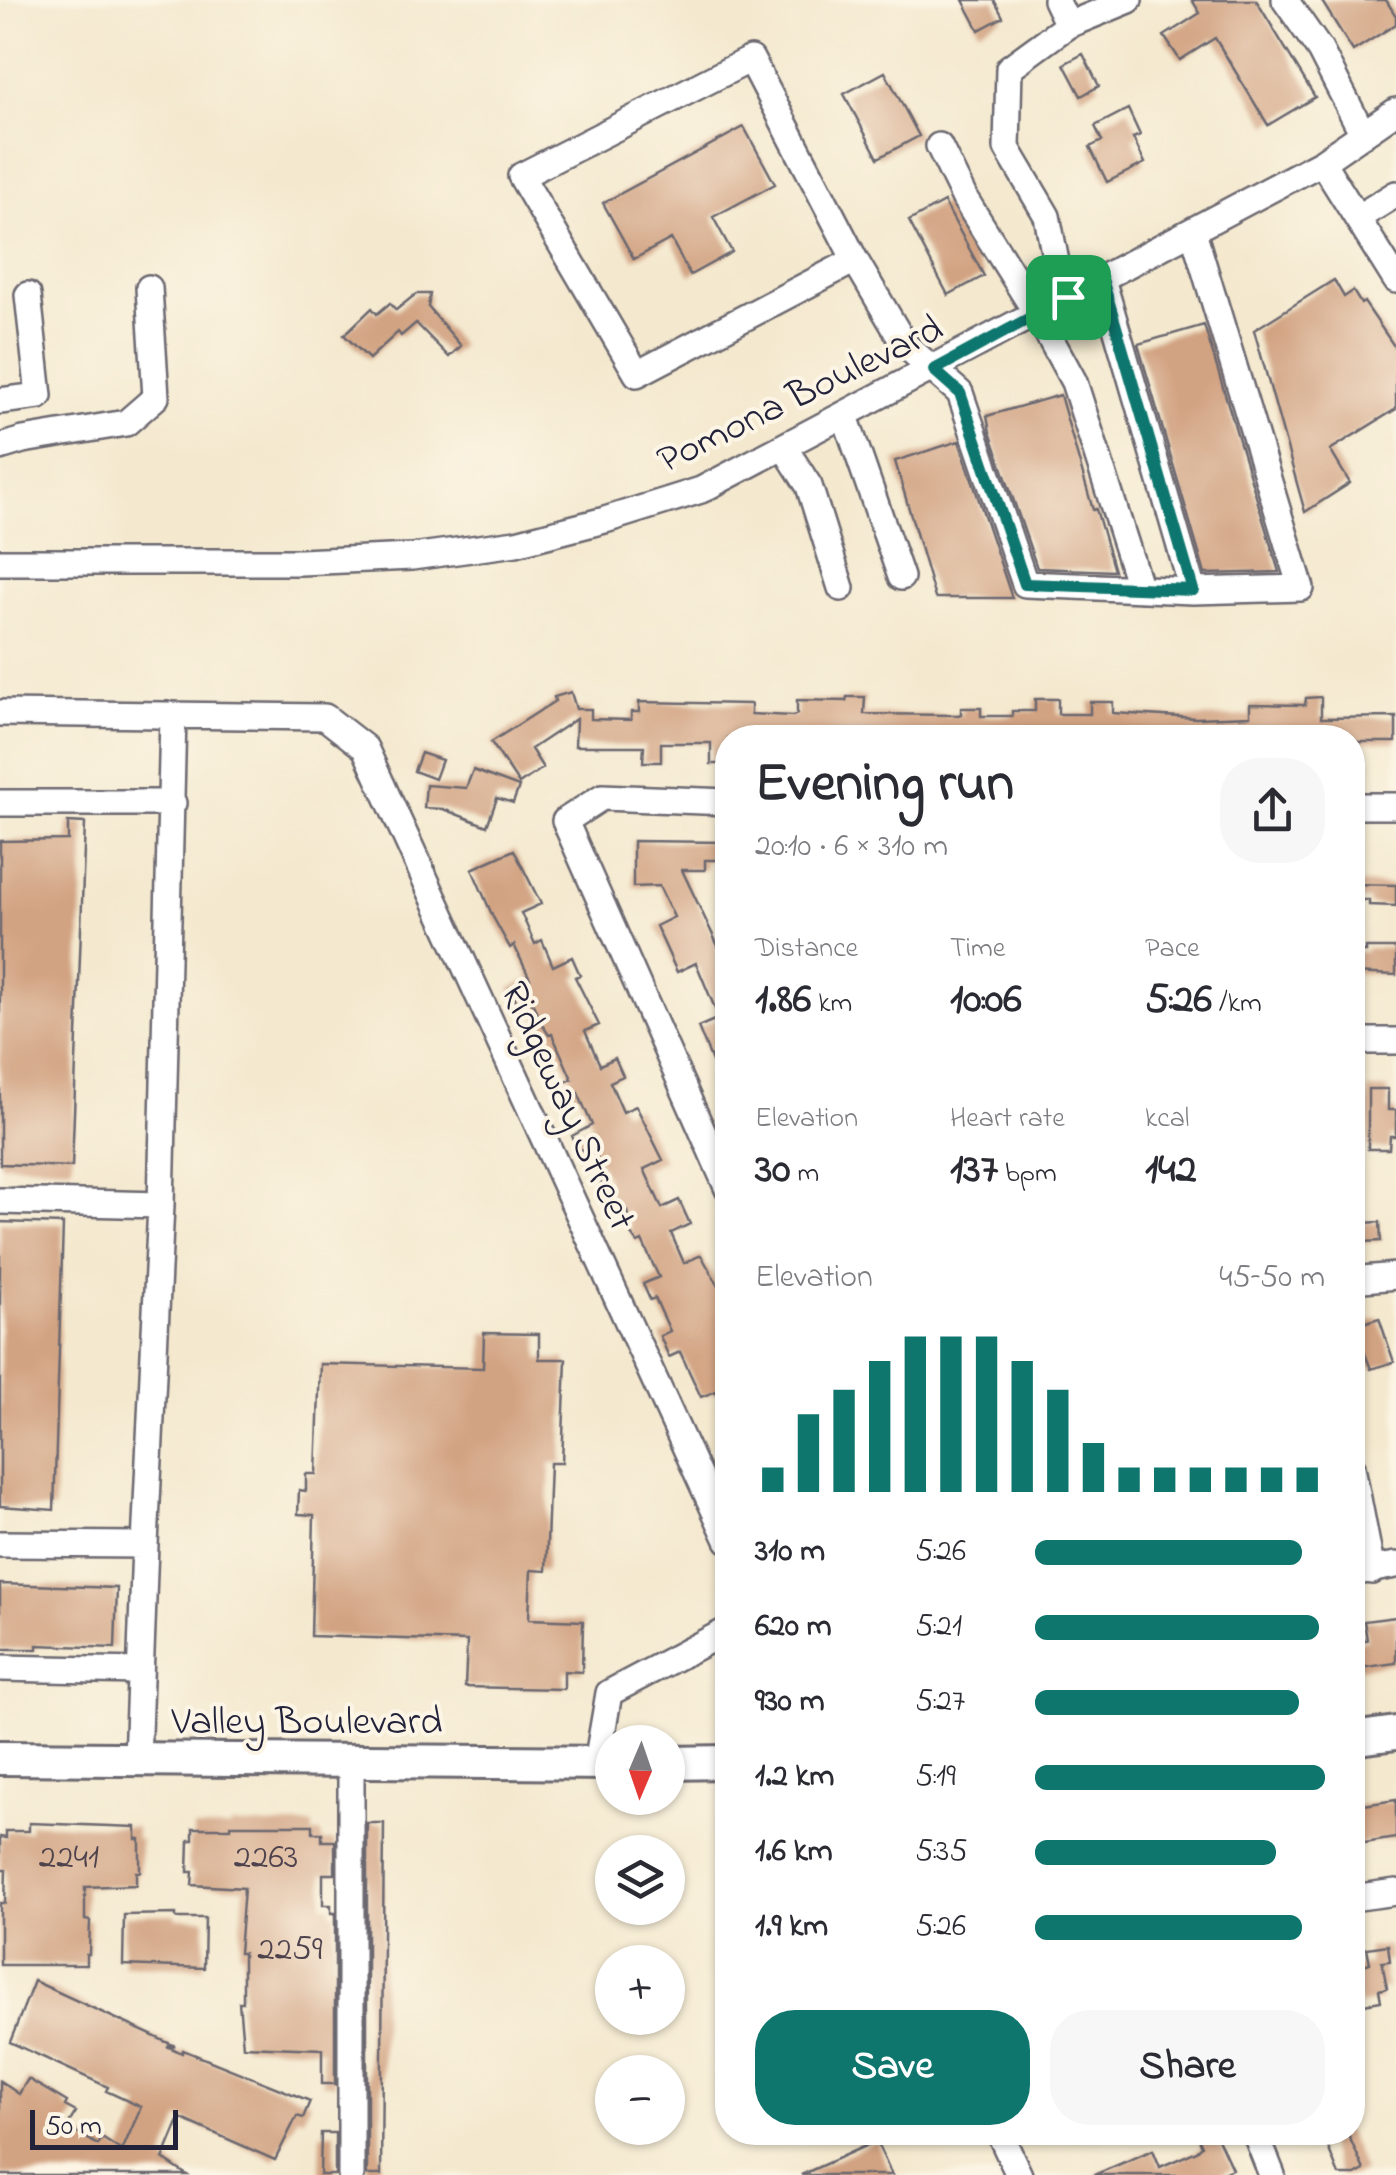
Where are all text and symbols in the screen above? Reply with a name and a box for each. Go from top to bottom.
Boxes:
pin [1026,255,1111,340]
icon: arrive [1041,270,1096,325]
street label: Pomona Boulevard [648,301,954,491]
text: Evening run [755,746,1014,826]
button: share [1220,758,1325,863]
text: 20:10 · 6 × 310 m [755,824,948,871]
text: Distance [755,929,858,970]
text: Time [950,929,1005,970]
text: Pace [1145,929,1200,970]
text: 1.86 [755,970,811,1031]
text: 10:06 [950,970,1022,1031]
text: 5:26 [1145,970,1212,1031]
street label: Ridgeway Street [482,973,649,1241]
text: km [811,984,852,1025]
text: /km [1212,984,1262,1025]
text: Elevation [755,1099,858,1140]
text: Heart rate [950,1099,1065,1140]
text: kcal [1145,1099,1190,1140]
text: 30 [755,1140,791,1201]
text: 137 [950,1140,998,1201]
text: 142 [1145,1140,1197,1201]
text: m [791,1154,819,1195]
text: bpm [998,1154,1057,1195]
text: Elevation [755,1255,873,1302]
text: 45–50 m [1219,1255,1325,1302]
text: 310 m [755,1529,825,1576]
text: 5:26 [915,1529,966,1576]
text: 620 m [755,1604,832,1651]
text: 5:21 [915,1604,962,1651]
text: 930 m [755,1679,825,1726]
text: 5:27 [915,1679,965,1726]
street label: Valley Boulevard [170,1694,443,1753]
north arrow [595,1725,685,1815]
map controls [595,1725,685,2145]
text: 1.2 km [755,1754,834,1801]
text: 5:19 [915,1754,956,1801]
text: 1.6 km [755,1829,833,1876]
text: 5:35 [915,1829,968,1876]
house number: 2241 [39,1833,99,1884]
house number: 2263 [234,1833,298,1884]
button: layers [595,1835,685,1925]
text: 1.9 km [755,1904,828,1951]
text: 5:26 [915,1904,966,1951]
house number: 2259 [257,1925,323,1976]
button: + [595,1945,685,2035]
button: Save [755,2010,1030,2125]
button: Share [1050,2010,1325,2125]
button: − [595,2055,685,2145]
scale bar [30,2105,178,2150]
text: 50 m [45,2107,102,2148]

